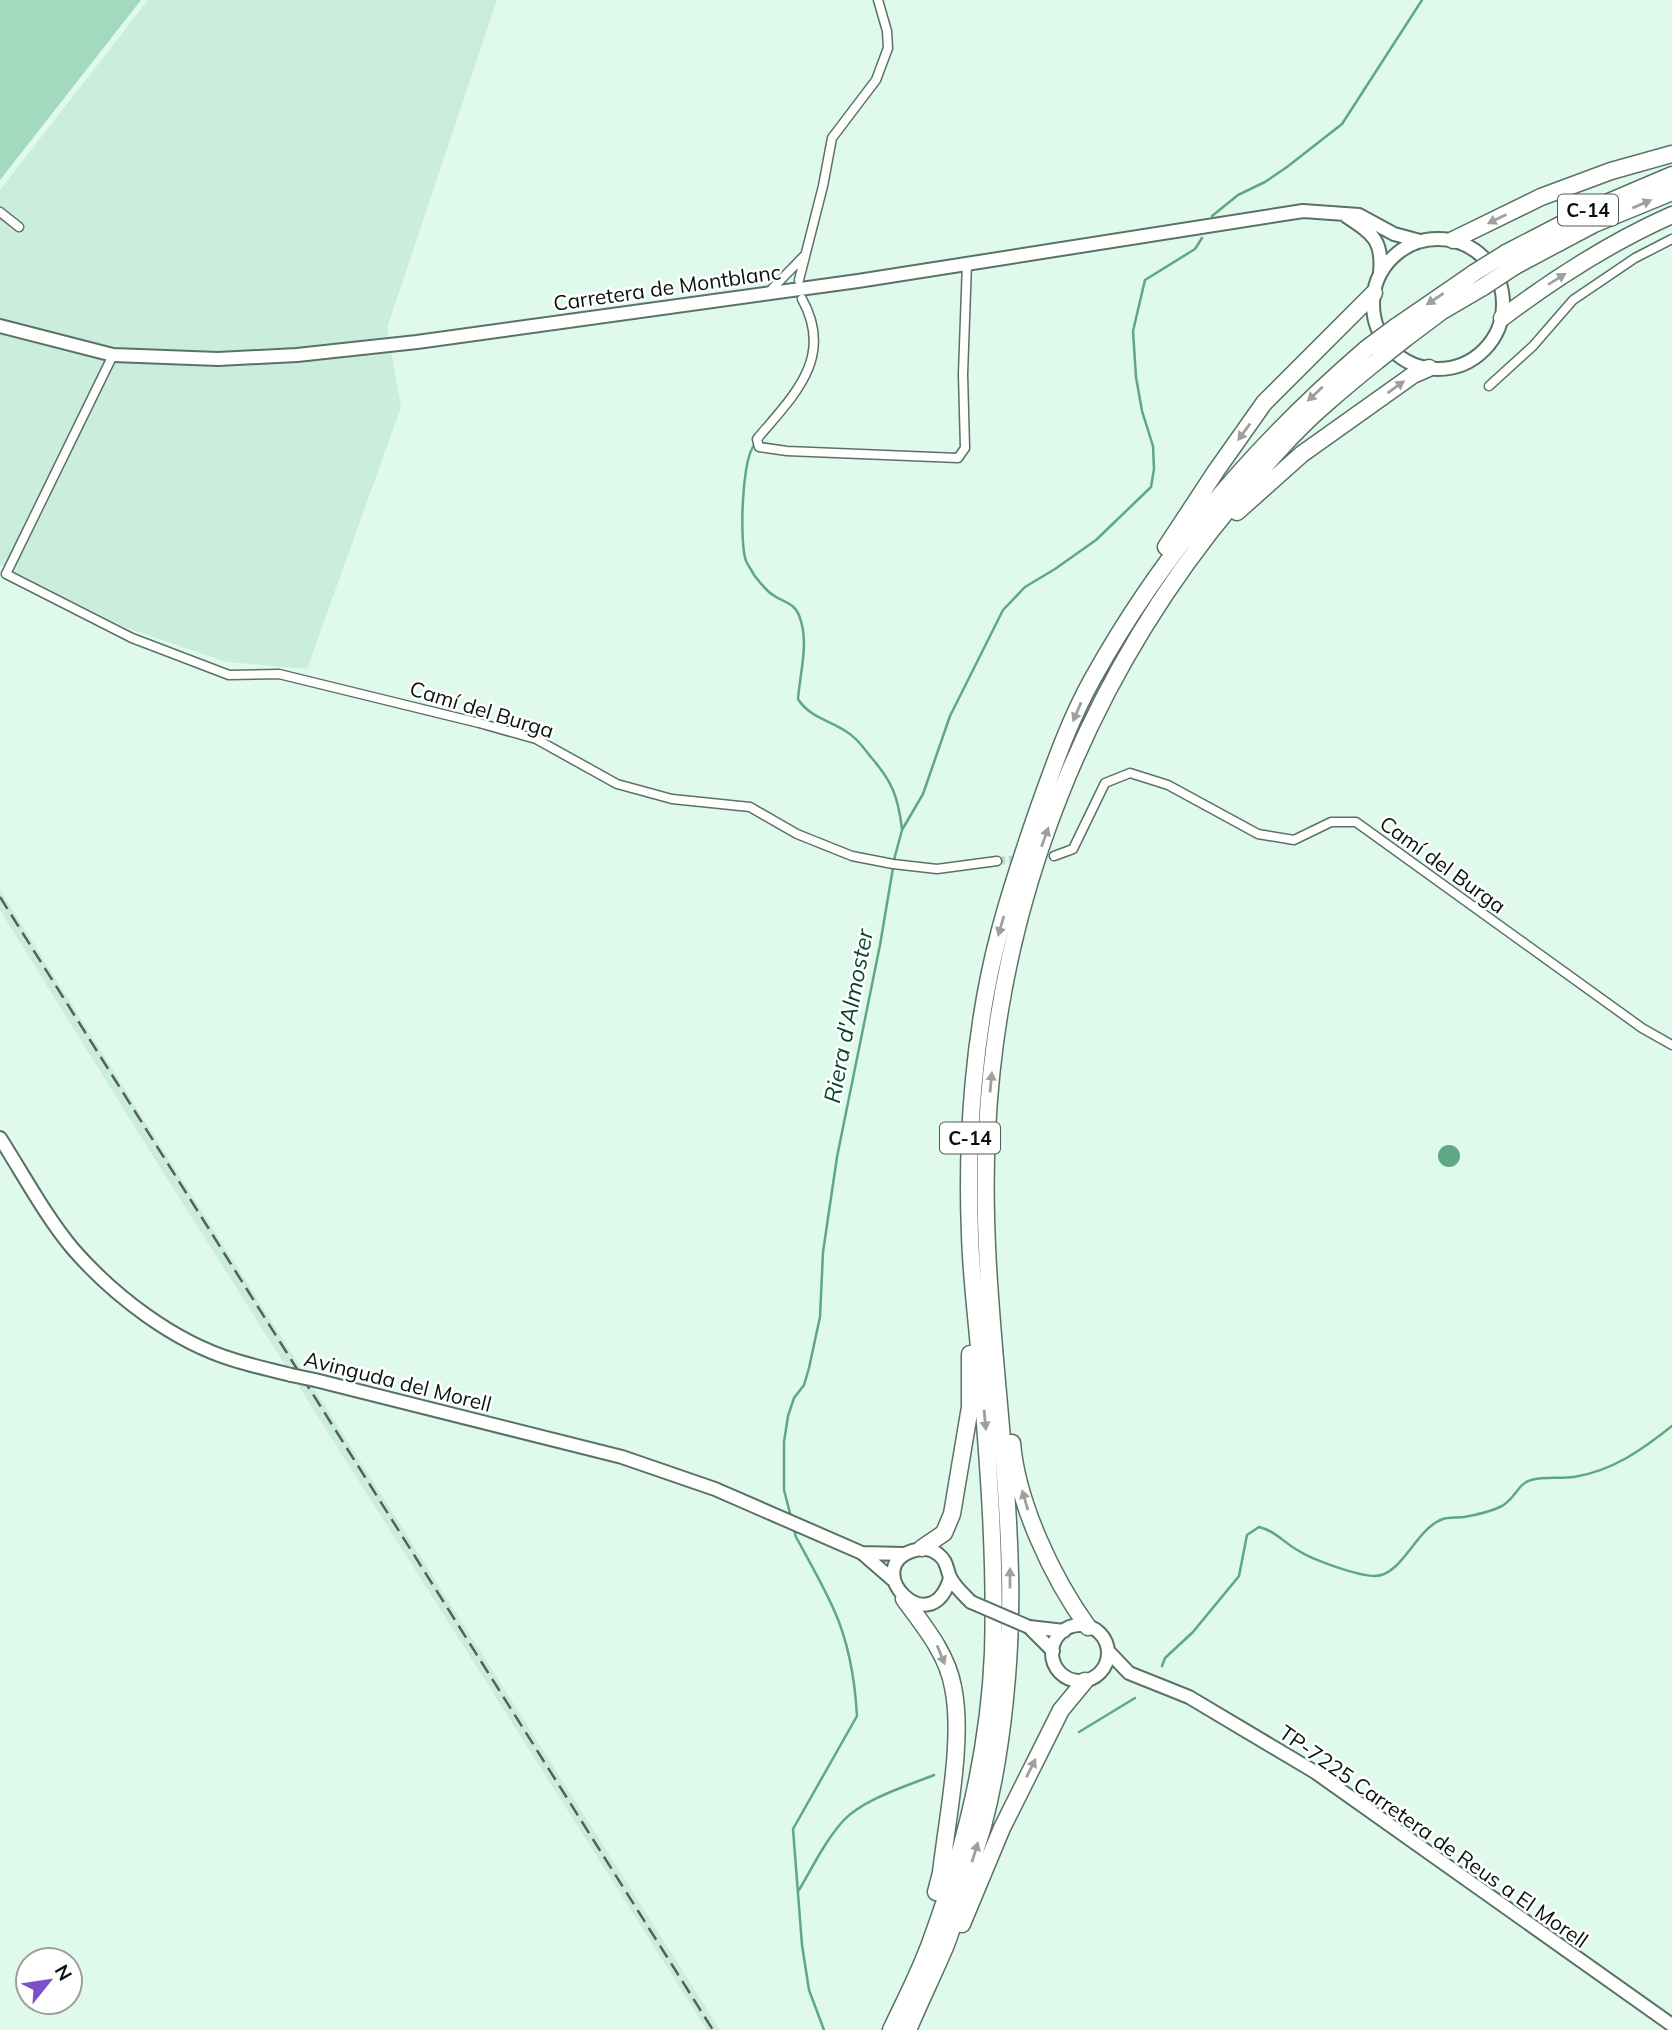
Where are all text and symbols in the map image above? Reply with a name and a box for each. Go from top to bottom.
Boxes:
road number: C-14 [1558,194,1618,226]
one-way arrow [1632,198,1652,210]
one-way arrow [1487,213,1507,224]
street label: Carretera de Montblanc [552,258,782,316]
one-way arrow [1548,272,1567,285]
one-way arrow [1425,292,1444,305]
one-way arrow [1387,380,1405,394]
one-way arrow [1307,386,1324,402]
one-way arrow [1237,422,1251,441]
street label: Camí del Burga [407,675,557,743]
one-way arrow [1071,702,1083,722]
street label: Camí del Burga [1375,810,1511,918]
one-way arrow [1040,827,1051,848]
one-way arrow [995,915,1006,937]
water label: Riera d'Almoster [817,925,879,1105]
one-way arrow [986,1071,997,1093]
road number: C-14 [940,1122,1000,1154]
street label: Avinguda del Morell [302,1345,494,1417]
one-way arrow [980,1409,991,1431]
one-way arrow [1020,1490,1030,1511]
one-way arrow [1004,1567,1016,1589]
one-way arrow [936,1645,947,1666]
street label: TP-7225 Carretera de Reus a El Morell [1275,1719,1593,1953]
one-way arrow [1026,1758,1037,1778]
one-way arrow [970,1841,980,1862]
north arrow [14,1946,84,2016]
text: N [50,1960,78,1985]

